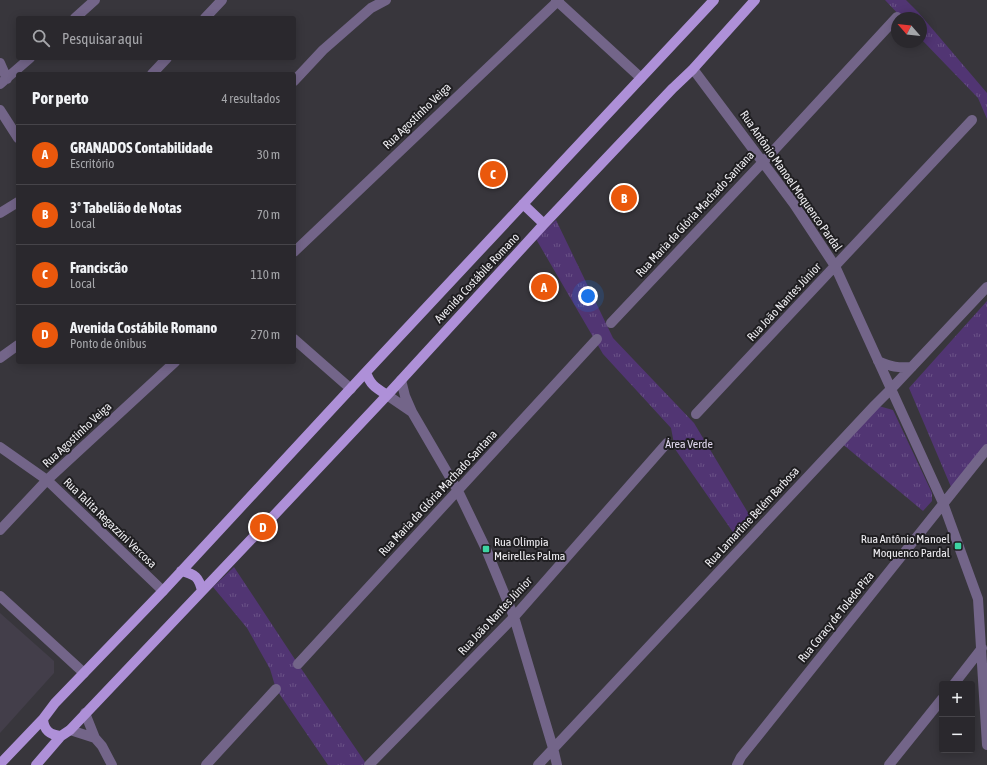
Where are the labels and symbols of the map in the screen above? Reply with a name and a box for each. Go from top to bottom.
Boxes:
north arrow [891,12,927,48]
street label: Rua Agostinho Veiga [380,80,454,152]
street label: Rua Antônio Manoel Moquenco Pardal [737,108,845,255]
street label: Rua Maria da Glória Machado Santana [633,148,757,280]
pin: C [480,159,506,189]
pin: B [611,183,637,213]
street label: Avenida Costábile Romano [432,230,523,326]
street label: Rua João Nantes Júnior [744,260,824,344]
pin: A [531,272,557,302]
your location [578,286,598,306]
street label: Rua Agostinho Veiga [40,400,114,470]
street label: Rua Maria da Glória Machado Santana [376,427,500,559]
park label: Área Verde [665,437,713,451]
street label: Rua Lamartine Belém Barbosa [702,464,802,570]
street label: Rua Talita Regazzini Vercosa [61,475,159,571]
pin: D [250,512,276,542]
place label: Rua Antônio Manoel Moquenco Pardal [861,532,951,560]
place label: Rua Olímpia Meirelles Palma [494,535,565,563]
marker: Rua Antônio Manoel Moquenco Pardal [953,541,963,551]
marker: Rua Olímpia Meirelles Palma [481,544,491,554]
street label: Rua Coracy de Toledo Piza [795,569,877,665]
street label: Rua João Nantes Júnior [455,574,535,658]

